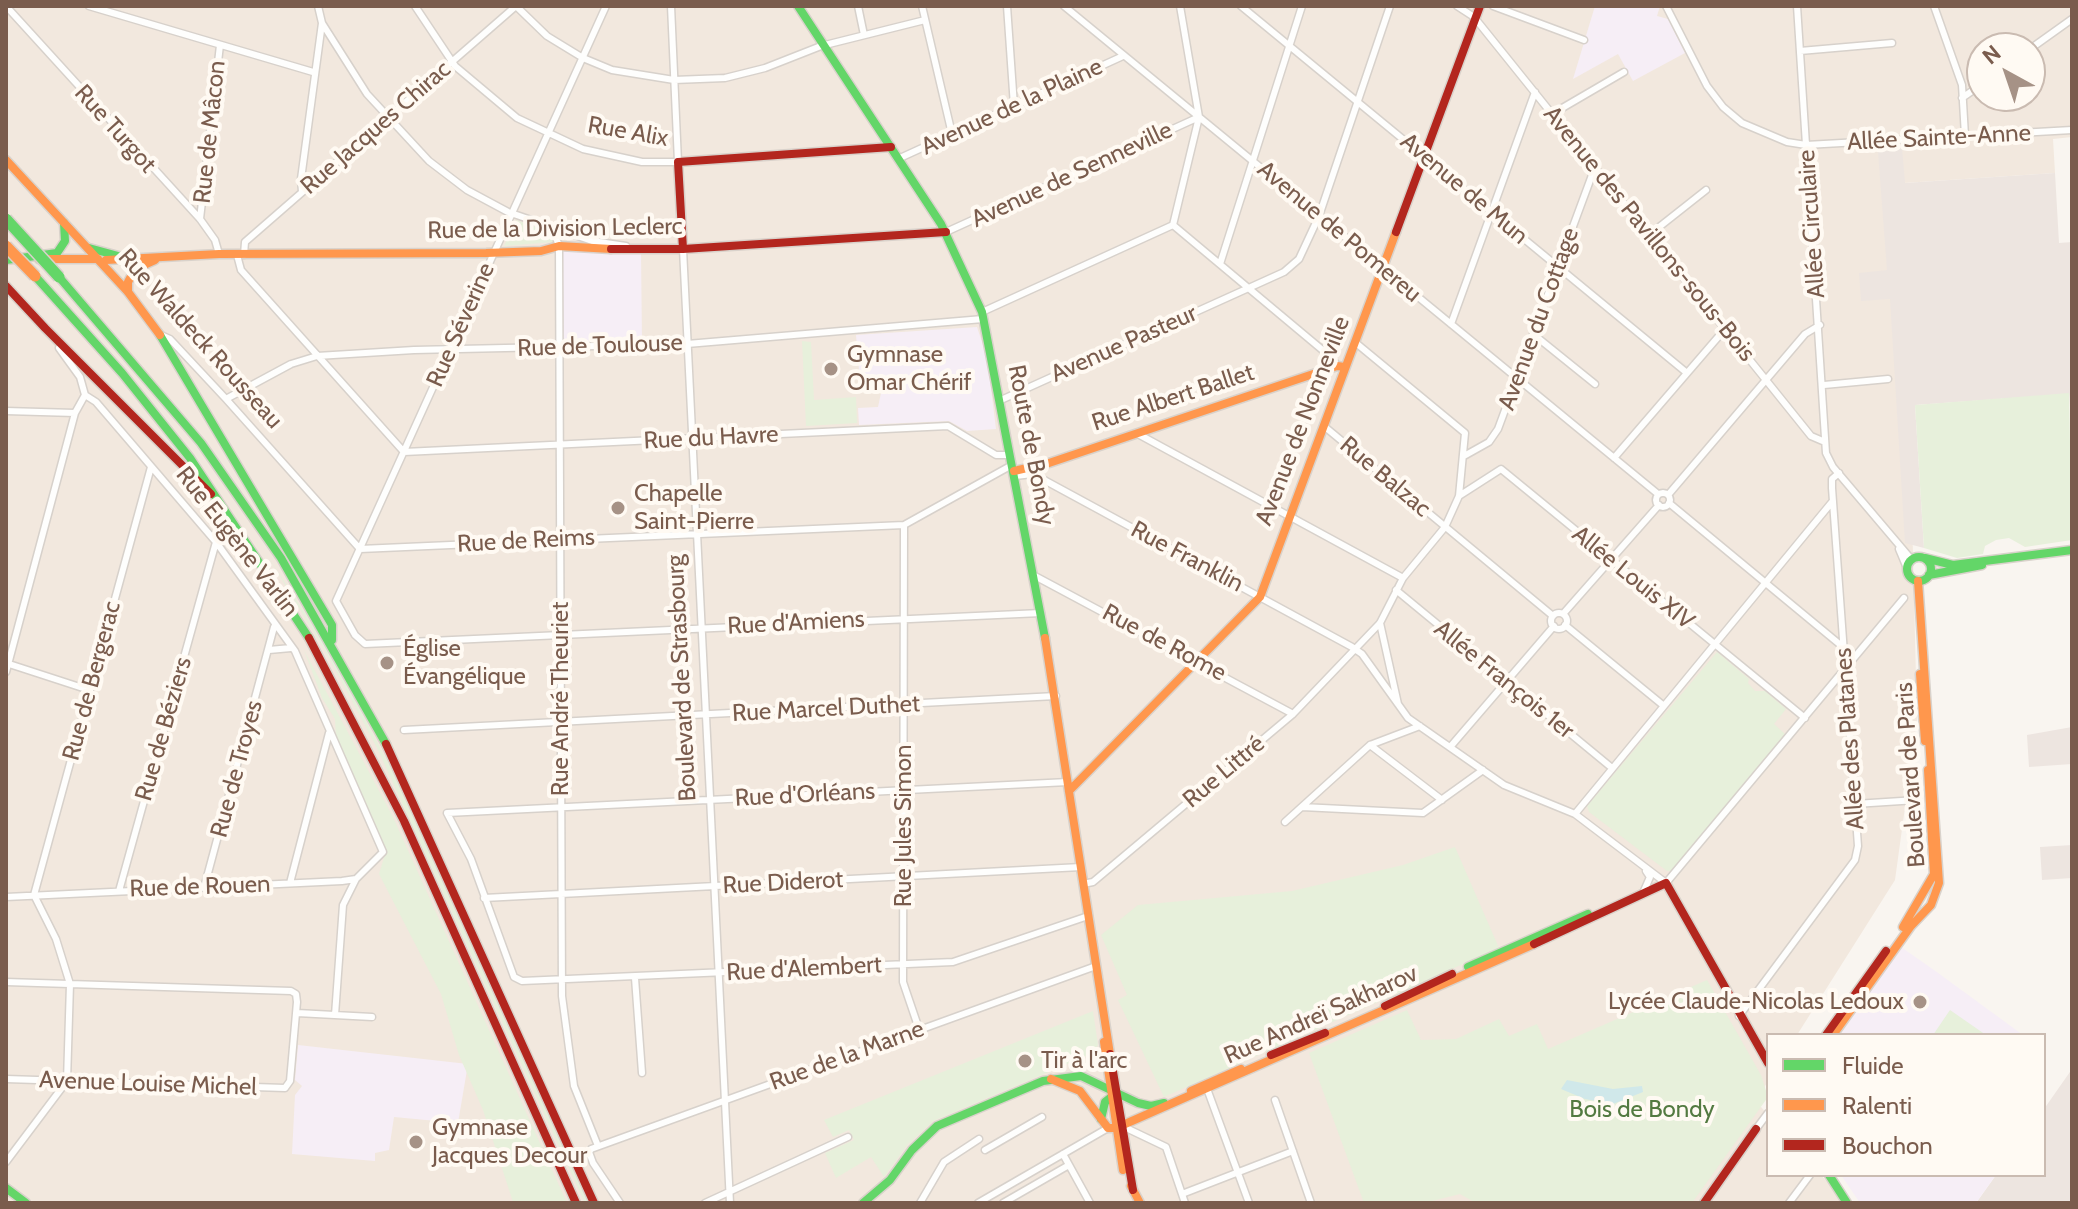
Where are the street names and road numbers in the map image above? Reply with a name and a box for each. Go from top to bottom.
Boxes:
street label: Avenue de la Plaine [917,52,1107,162]
street label: Rue Jacques Chirac [295,55,457,201]
street label: Rue de Mâcon [188,59,232,205]
street label: Rue Turgot [68,79,162,179]
street label: Avenue des Pavillons-sous-Bois [1537,101,1761,367]
street label: Rue Alix [586,111,670,153]
street label: Avenue de Senneville [967,116,1177,234]
street label: Allée Sainte-Anne [1846,119,2032,157]
street label: Avenue de Mun [1394,127,1534,251]
street label: Allée Circulaire [1792,149,1832,299]
street label: Avenue de Pomereu [1251,155,1427,309]
street label: Rue de la Division Leclerc [427,212,683,246]
street label: Avenue du Cottage [1493,224,1585,414]
street label: Rue Waldeck Rousseau [112,243,288,435]
street label: Rue Séverine [421,258,501,392]
street label: Avenue Pasteur [1047,299,1201,389]
street label: Avenue de Nonneville [1250,312,1356,530]
street label: Rue de Toulouse [517,329,683,363]
street label: Rue Albert Ballet [1088,358,1258,438]
street label: Route de Bondy [1001,362,1061,528]
street label: Rue du Havre [643,420,779,456]
street label: Rue Balzac [1334,431,1436,523]
street label: Rue Eugène Varlin [170,461,304,623]
street label: Rue Franklin [1126,515,1248,599]
street label: Allée Louis XIV [1566,520,1700,636]
street label: Rue de Reims [456,523,596,559]
street label: Boulevard de Strasbourg [661,554,703,802]
street label: Rue de Bergerac [57,598,127,764]
street label: Rue de Rome [1097,598,1231,688]
street label: Rue André Theuriet [547,602,575,796]
street label: Rue d'Amiens [727,605,865,641]
street label: Allée François 1er [1428,615,1580,745]
street label: Allée des Platanes [1829,647,1871,831]
street label: Rue de Béziers [130,654,198,804]
street label: Boulevard de Paris [1890,681,1932,869]
street label: Rue Marcel Duthet [731,690,921,728]
street label: Rue de Troyes [205,697,269,841]
street label: Rue Littré [1177,730,1271,814]
street label: Rue Jules Simon [890,745,918,907]
street label: Rue d'Orléans [734,777,876,813]
street label: Rue Diderot [722,865,844,901]
street label: Rue de Rouen [129,870,271,904]
street label: Rue d'Alembert [726,951,882,987]
street label: Rue Andreï Sakharov [1220,959,1422,1071]
street label: Rue de la Marne [766,1015,928,1097]
street label: Avenue Louise Michel [39,1066,257,1102]

